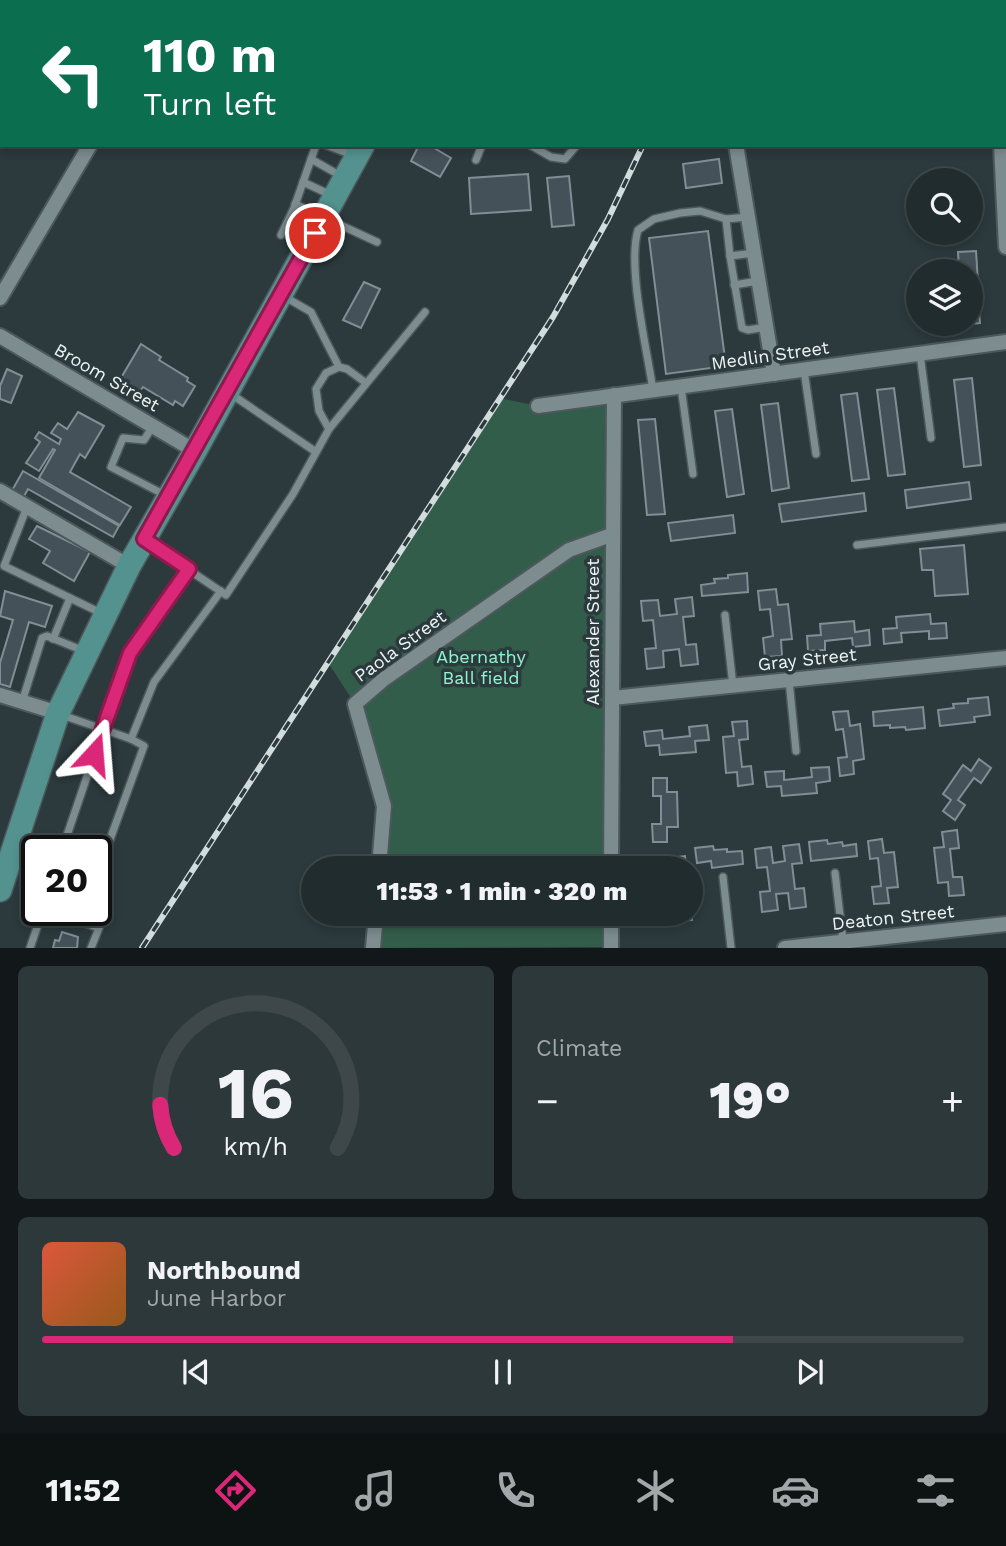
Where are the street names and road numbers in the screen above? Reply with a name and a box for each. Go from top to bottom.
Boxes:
street label: Medlin Street [710,336,831,374]
street label: Broom Street [51,338,164,416]
street label: Alexander Street [582,558,603,706]
street label: Paola Street [350,606,450,686]
street label: Gray Street [757,643,858,675]
street label: Deaton Street [831,900,956,934]

